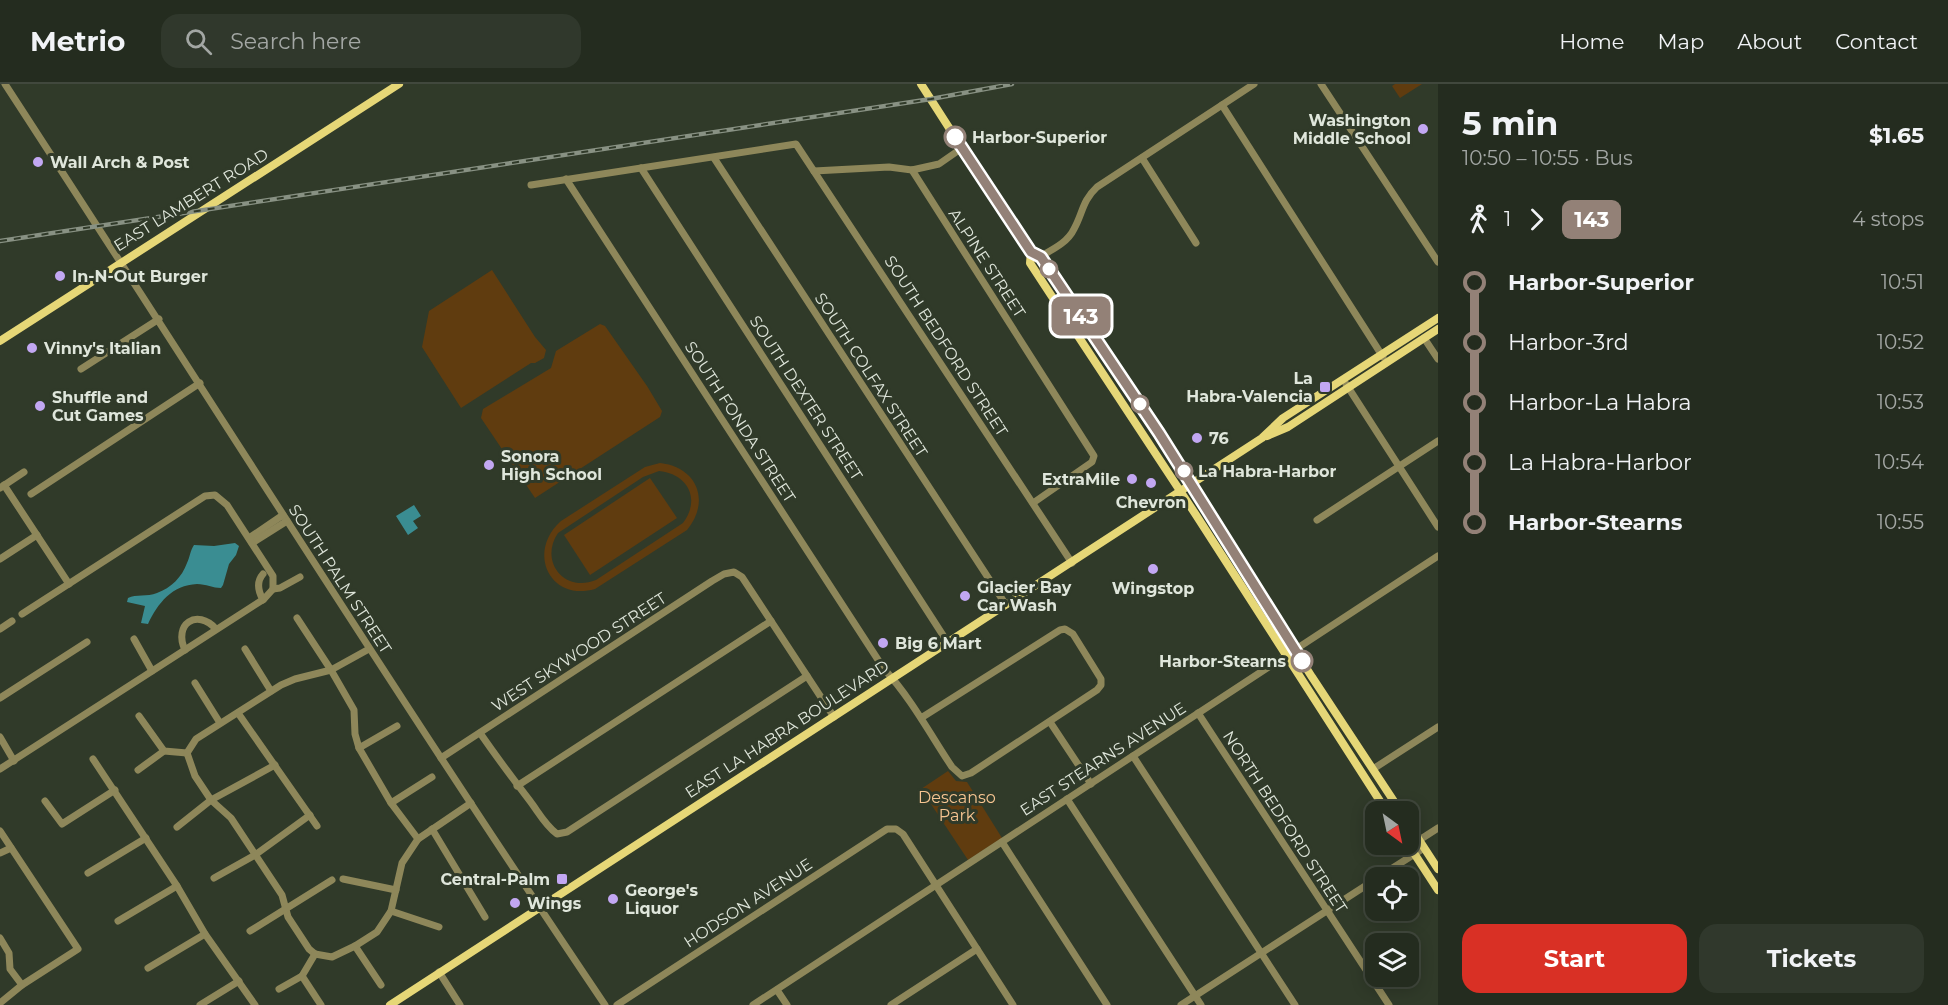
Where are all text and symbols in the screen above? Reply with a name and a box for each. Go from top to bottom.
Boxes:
search box [161,14,581,68]
text: Metrio [30,24,125,58]
icon: search [182,25,215,58]
text: Search here [230,28,361,55]
text: Home [1559,29,1624,54]
text: Map [1657,29,1704,54]
text: About [1737,29,1802,54]
text: Contact [1835,29,1918,54]
text: 5 min [1462,103,1558,143]
place label: Washington Middle School [1293,111,1411,148]
marker: Washington Middle School [1416,122,1430,136]
text: $1.65 [1869,122,1924,149]
marker: Harbor-Superior [944,126,966,148]
place label: Harbor-Superior [972,128,1107,147]
street label: EAST LAMBERT ROAD [110,145,272,255]
text: 10:50 – 10:55 · Bus [1462,146,1633,170]
place label: Wall Arch & Post [50,153,189,172]
marker: Wall Arch & Post [31,155,45,169]
icon: walk [1462,203,1495,236]
icon: forward [1520,203,1553,236]
street label: ALPINE STREET [945,205,1030,322]
text: 1 [1504,207,1511,231]
text: 143 [1574,207,1609,232]
text: 4 stops [1852,207,1924,231]
street label: SOUTH BEDFORD STREET [880,252,1012,441]
unlabelled marker [1040,260,1058,278]
place label: In-N-Out Burger [72,267,208,286]
marker: In-N-Out Burger [53,269,67,283]
text: Harbor-Superior [1508,269,1694,296]
text: 10:51 [1881,270,1924,294]
street label: SOUTH COLFAX STREET [811,289,932,461]
line badge: 143 [1046,296,1116,336]
text: 143 [1064,304,1099,329]
street label: SOUTH DEXTER STREET [746,312,867,485]
text: Harbor-3rd [1508,329,1629,356]
text: 10:52 [1877,330,1924,354]
street label: SOUTH FONDA STREET [681,338,800,507]
place label: Vinny's Italian [43,339,161,358]
marker: Vinny's Italian [25,341,39,355]
place label: La Habra-Valencia [1186,369,1313,406]
marker: La Habra-Valencia [1318,380,1332,394]
place label: Shuffle and Cut Games [52,388,148,425]
text: Harbor-La Habra [1508,389,1692,416]
text: 10:53 [1877,390,1924,414]
unlabelled marker [1131,395,1149,413]
marker: Shuffle and Cut Games [33,399,47,413]
place label: 76 [1209,429,1229,448]
marker: 76 [1190,431,1204,445]
place label: Sonora High School [501,447,602,484]
text: La Habra-Harbor [1508,449,1692,476]
text: 10:54 [1875,450,1924,474]
marker: Sonora High School [482,458,496,472]
marker: La Habra-Harbor [1175,462,1193,480]
place label: La Habra-Harbor [1198,462,1336,481]
place label: ExtraMile [1042,470,1120,489]
marker: ExtraMile [1125,472,1139,486]
marker: Chevron [1144,476,1158,490]
place label: Chevron [1116,493,1186,512]
street label: SOUTH PALM STREET [285,501,396,658]
text: Harbor-Stearns [1508,509,1682,536]
text: 10:55 [1877,510,1924,534]
marker: Wingstop [1146,562,1160,576]
place label: Glacier Bay Car Wash [977,578,1072,615]
place label: Wingstop [1112,579,1194,598]
street label: WEST SKYWOOD STREET [488,588,671,716]
marker: Glacier Bay Car Wash [958,589,972,603]
place label: Big 6 Mart [895,634,982,653]
marker: Big 6 Mart [876,636,890,650]
marker: Harbor-Stearns [1291,650,1313,672]
place label: Harbor-Stearns [1159,652,1287,671]
street label: EAST LA HABRA BOULEVARD [682,656,892,802]
street label: EAST STEARNS AVENUE [1017,698,1189,820]
street label: NORTH BEDFORD STREET [1219,727,1352,917]
park label: Descanso Park [918,788,996,825]
north arrow [1365,801,1419,855]
map controls [1365,801,1419,987]
street label: HODSON AVENUE [680,854,816,952]
button: locate [1365,867,1419,921]
place label: Central-Palm [441,870,550,889]
marker: Central-Palm [555,872,569,886]
place label: George's Liquor [625,881,698,918]
marker: George's Liquor [606,892,620,906]
place label: Wings [527,894,582,913]
marker: Wings [508,896,522,910]
button: Start [1462,924,1687,993]
button: Tickets [1699,924,1924,993]
button: layers [1365,933,1419,987]

